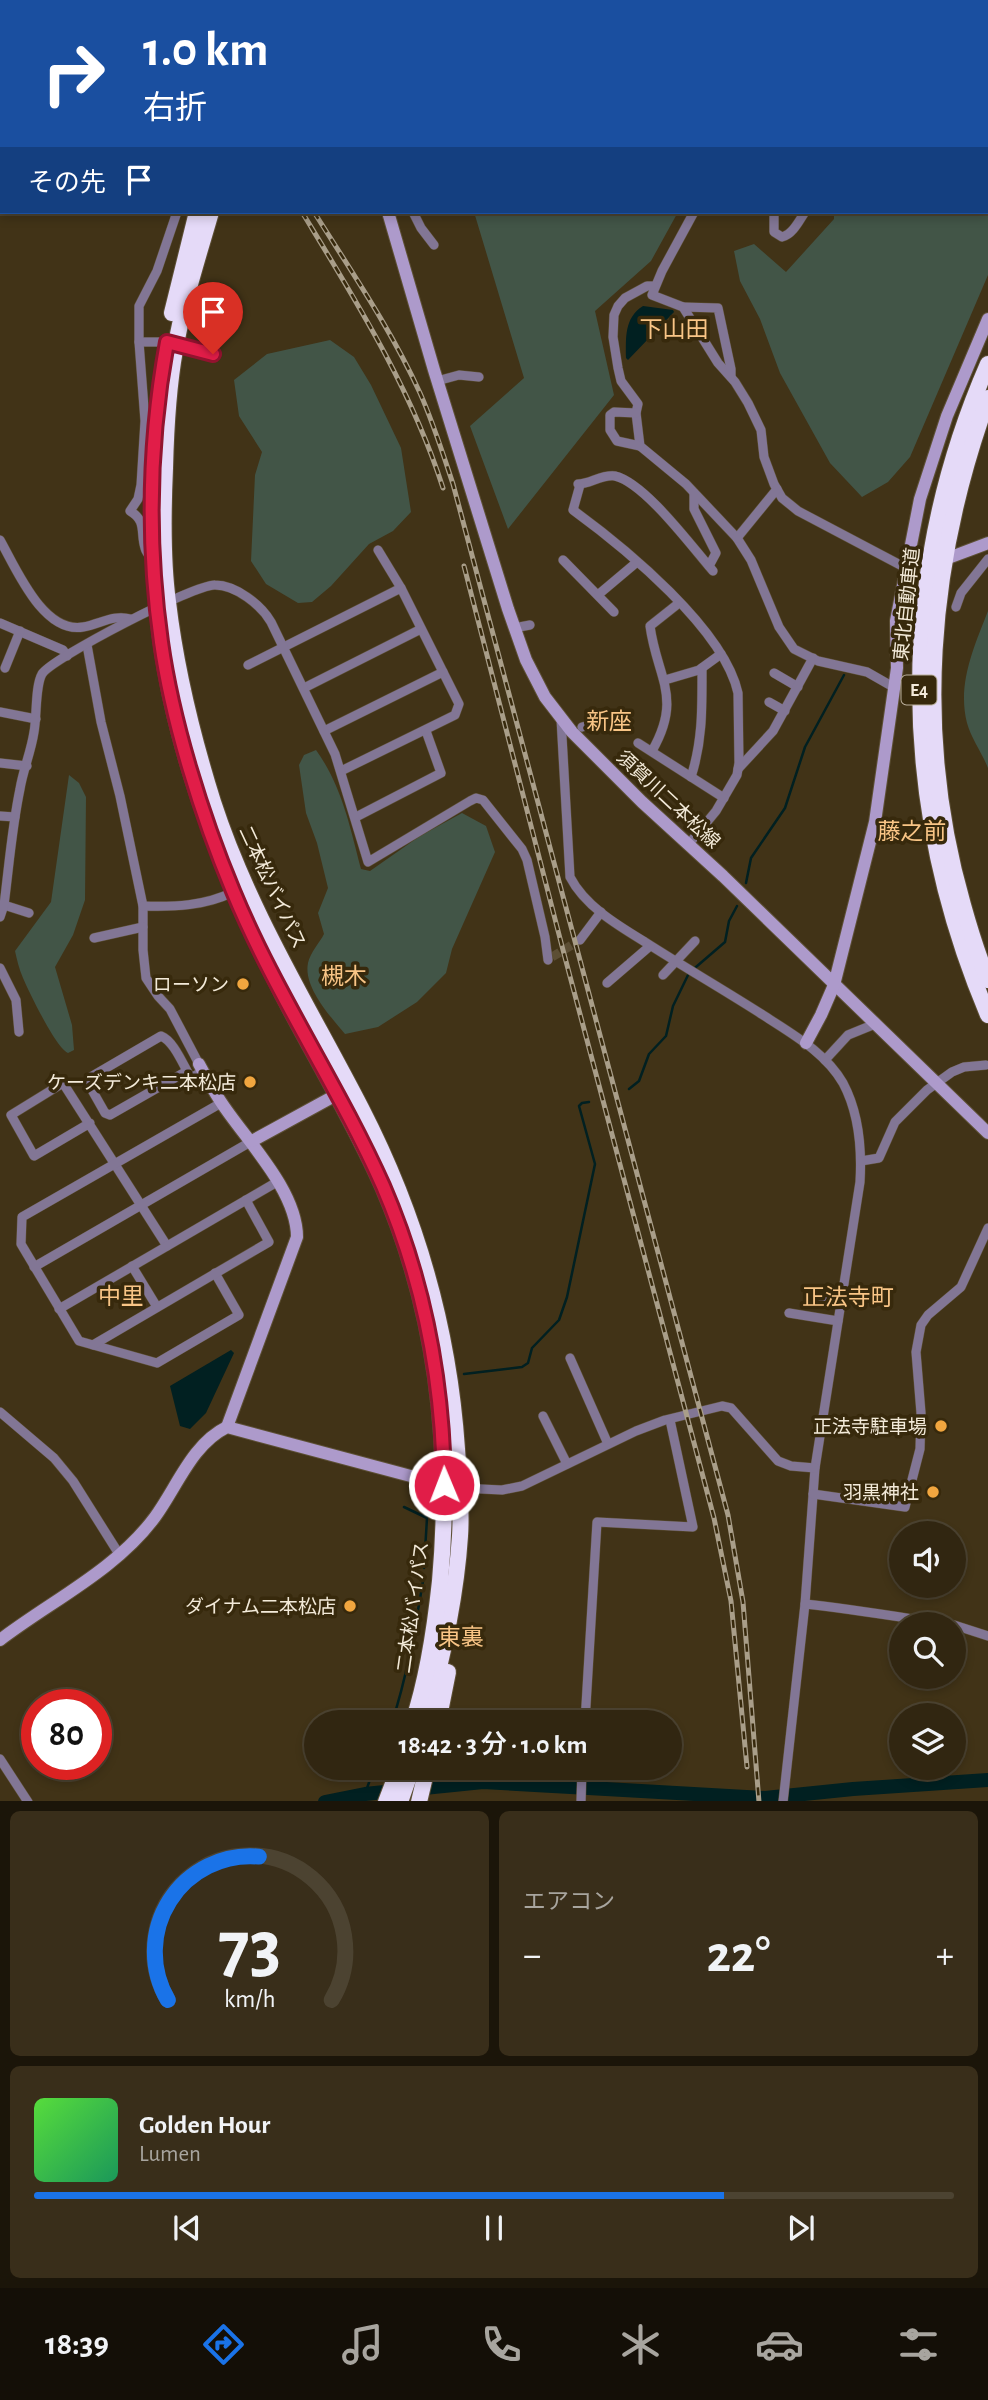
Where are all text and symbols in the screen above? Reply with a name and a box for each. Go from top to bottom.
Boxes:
text: 1.0 km [143,26,269,75]
icon: right [28,28,119,119]
text: 右折 [143,92,207,124]
icon: arrive [120,161,158,199]
text: その先 [28,170,106,196]
pin [183,282,243,354]
icon: arrive [194,293,232,331]
district label: 下山田 [640,318,709,342]
street label: 東北自動車道 [891,546,923,662]
road number: E4 [902,676,936,704]
district label: 新座 [586,709,632,734]
street label: 須賀川二本松線 [613,746,724,852]
district label: 藤之前 [878,819,947,844]
street label: 二本松バイパス [235,823,310,952]
district label: 槻木 [321,964,367,989]
place label: ローソン [153,976,229,995]
marker: ローソン [235,976,251,992]
place label: ケーズデンキ二本松店 [47,1072,236,1093]
marker: ケーズデンキ二本松店 [242,1074,258,1090]
district label: 中里 [98,1284,144,1309]
district label: 正法寺町 [802,1285,894,1310]
place label: 正法寺駐車場 [813,1416,927,1437]
marker: 正法寺駐車場 [933,1418,949,1434]
position arrow [407,1448,481,1522]
place label: 羽黒神社 [843,1482,919,1503]
marker: 羽黒神社 [925,1484,941,1500]
map controls [889,1521,966,1780]
button: sound [889,1521,966,1598]
street label: 二本松バイパス [393,1540,432,1674]
place label: ダイナム二本松店 [185,1596,336,1617]
marker: ダイナム二本松店 [342,1598,358,1614]
button: search [889,1612,966,1689]
district label: 東裏 [438,1625,484,1650]
speed limit sign: 80 [21,1689,112,1780]
button: layers [889,1703,966,1780]
text: 18:42 · 3 分 · 1.0 km [399,1732,587,1758]
text: エアコン [523,1891,615,1914]
text: 73 [218,1912,281,1985]
text: 22° [706,1929,771,1981]
text: − [523,1937,541,1975]
text: + [936,1937,954,1975]
text: km/h [224,1986,275,2011]
text: Golden Hour [139,2112,270,2138]
text: Lumen [139,2143,201,2166]
icon: previous [168,2209,206,2247]
icon: pause [475,2209,513,2247]
icon: next [782,2209,820,2247]
icon: directions [199,2320,248,2369]
icon: music [338,2320,387,2369]
icon: phone [477,2320,526,2369]
icon: climate [616,2320,665,2369]
icon: car [755,2320,804,2369]
icon: filters [894,2320,943,2369]
text: 18:39 [45,2328,109,2360]

